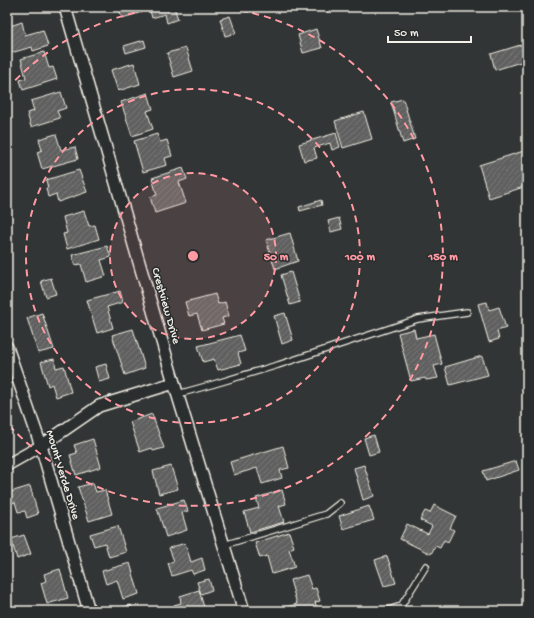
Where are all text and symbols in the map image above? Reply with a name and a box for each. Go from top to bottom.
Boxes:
scale bar [388,18,471,44]
text: 50 m [394,27,419,41]
centre of rings [186,249,200,263]
text: 50 m [264,251,289,265]
text: 100 m [344,251,375,265]
text: 150 m [427,251,458,265]
street label: Crestview Drive [147,266,183,346]
street label: Mount Verde Drive [42,429,83,522]

